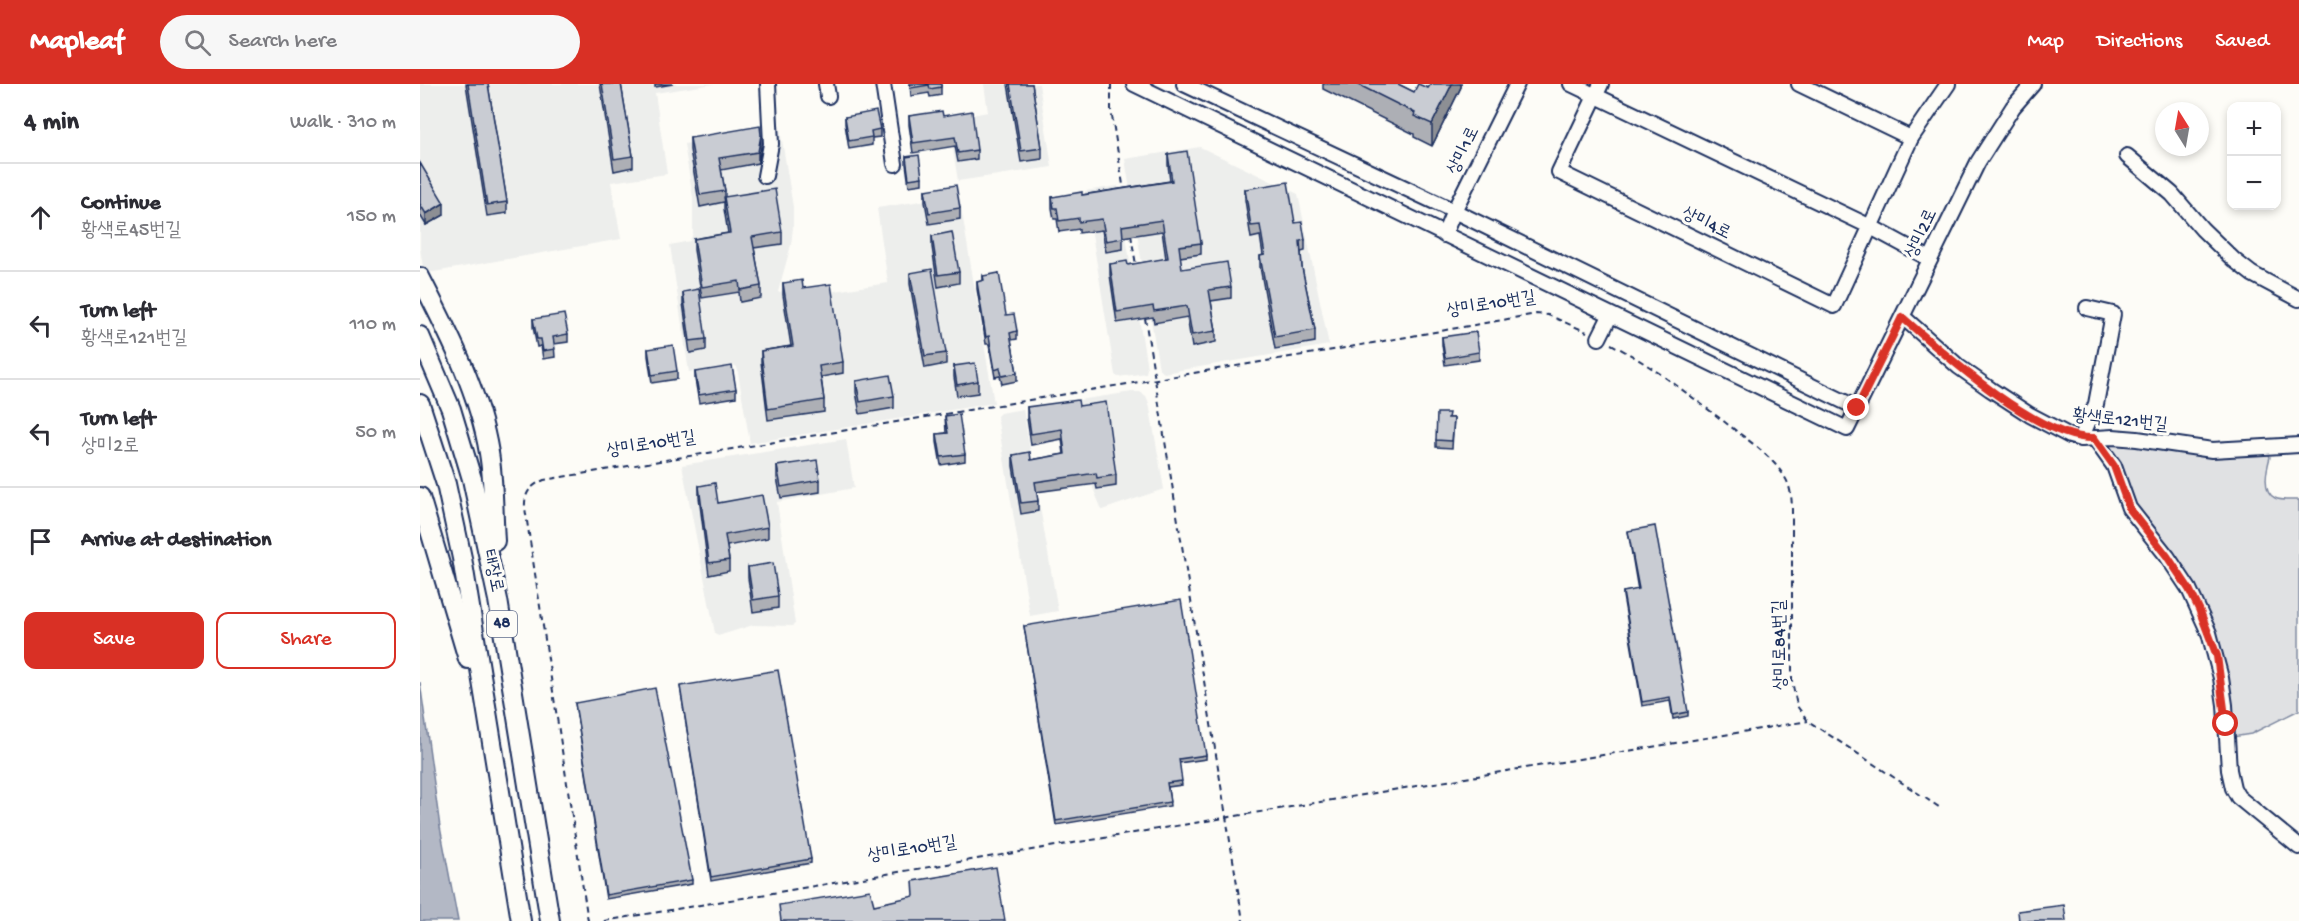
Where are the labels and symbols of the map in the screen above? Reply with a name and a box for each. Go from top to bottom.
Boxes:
north arrow [2155,102,2209,156]
street label: 상미1로 [1443,124,1485,178]
street label: 상미4로 [1678,203,1734,245]
street label: 상미2로 [1901,206,1943,262]
street label: 상미로10번길 [1445,288,1538,322]
route end [1843,394,1869,420]
street label: 황색로121번길 [2071,406,2169,437]
street label: 상미로10번길 [605,428,698,462]
street label: 태장로 [477,548,507,594]
street label: 상미로84번길 [1770,599,1792,691]
road number: 48 [487,611,517,637]
route start [2212,710,2238,736]
street label: 상미로10번길 [866,833,959,867]

